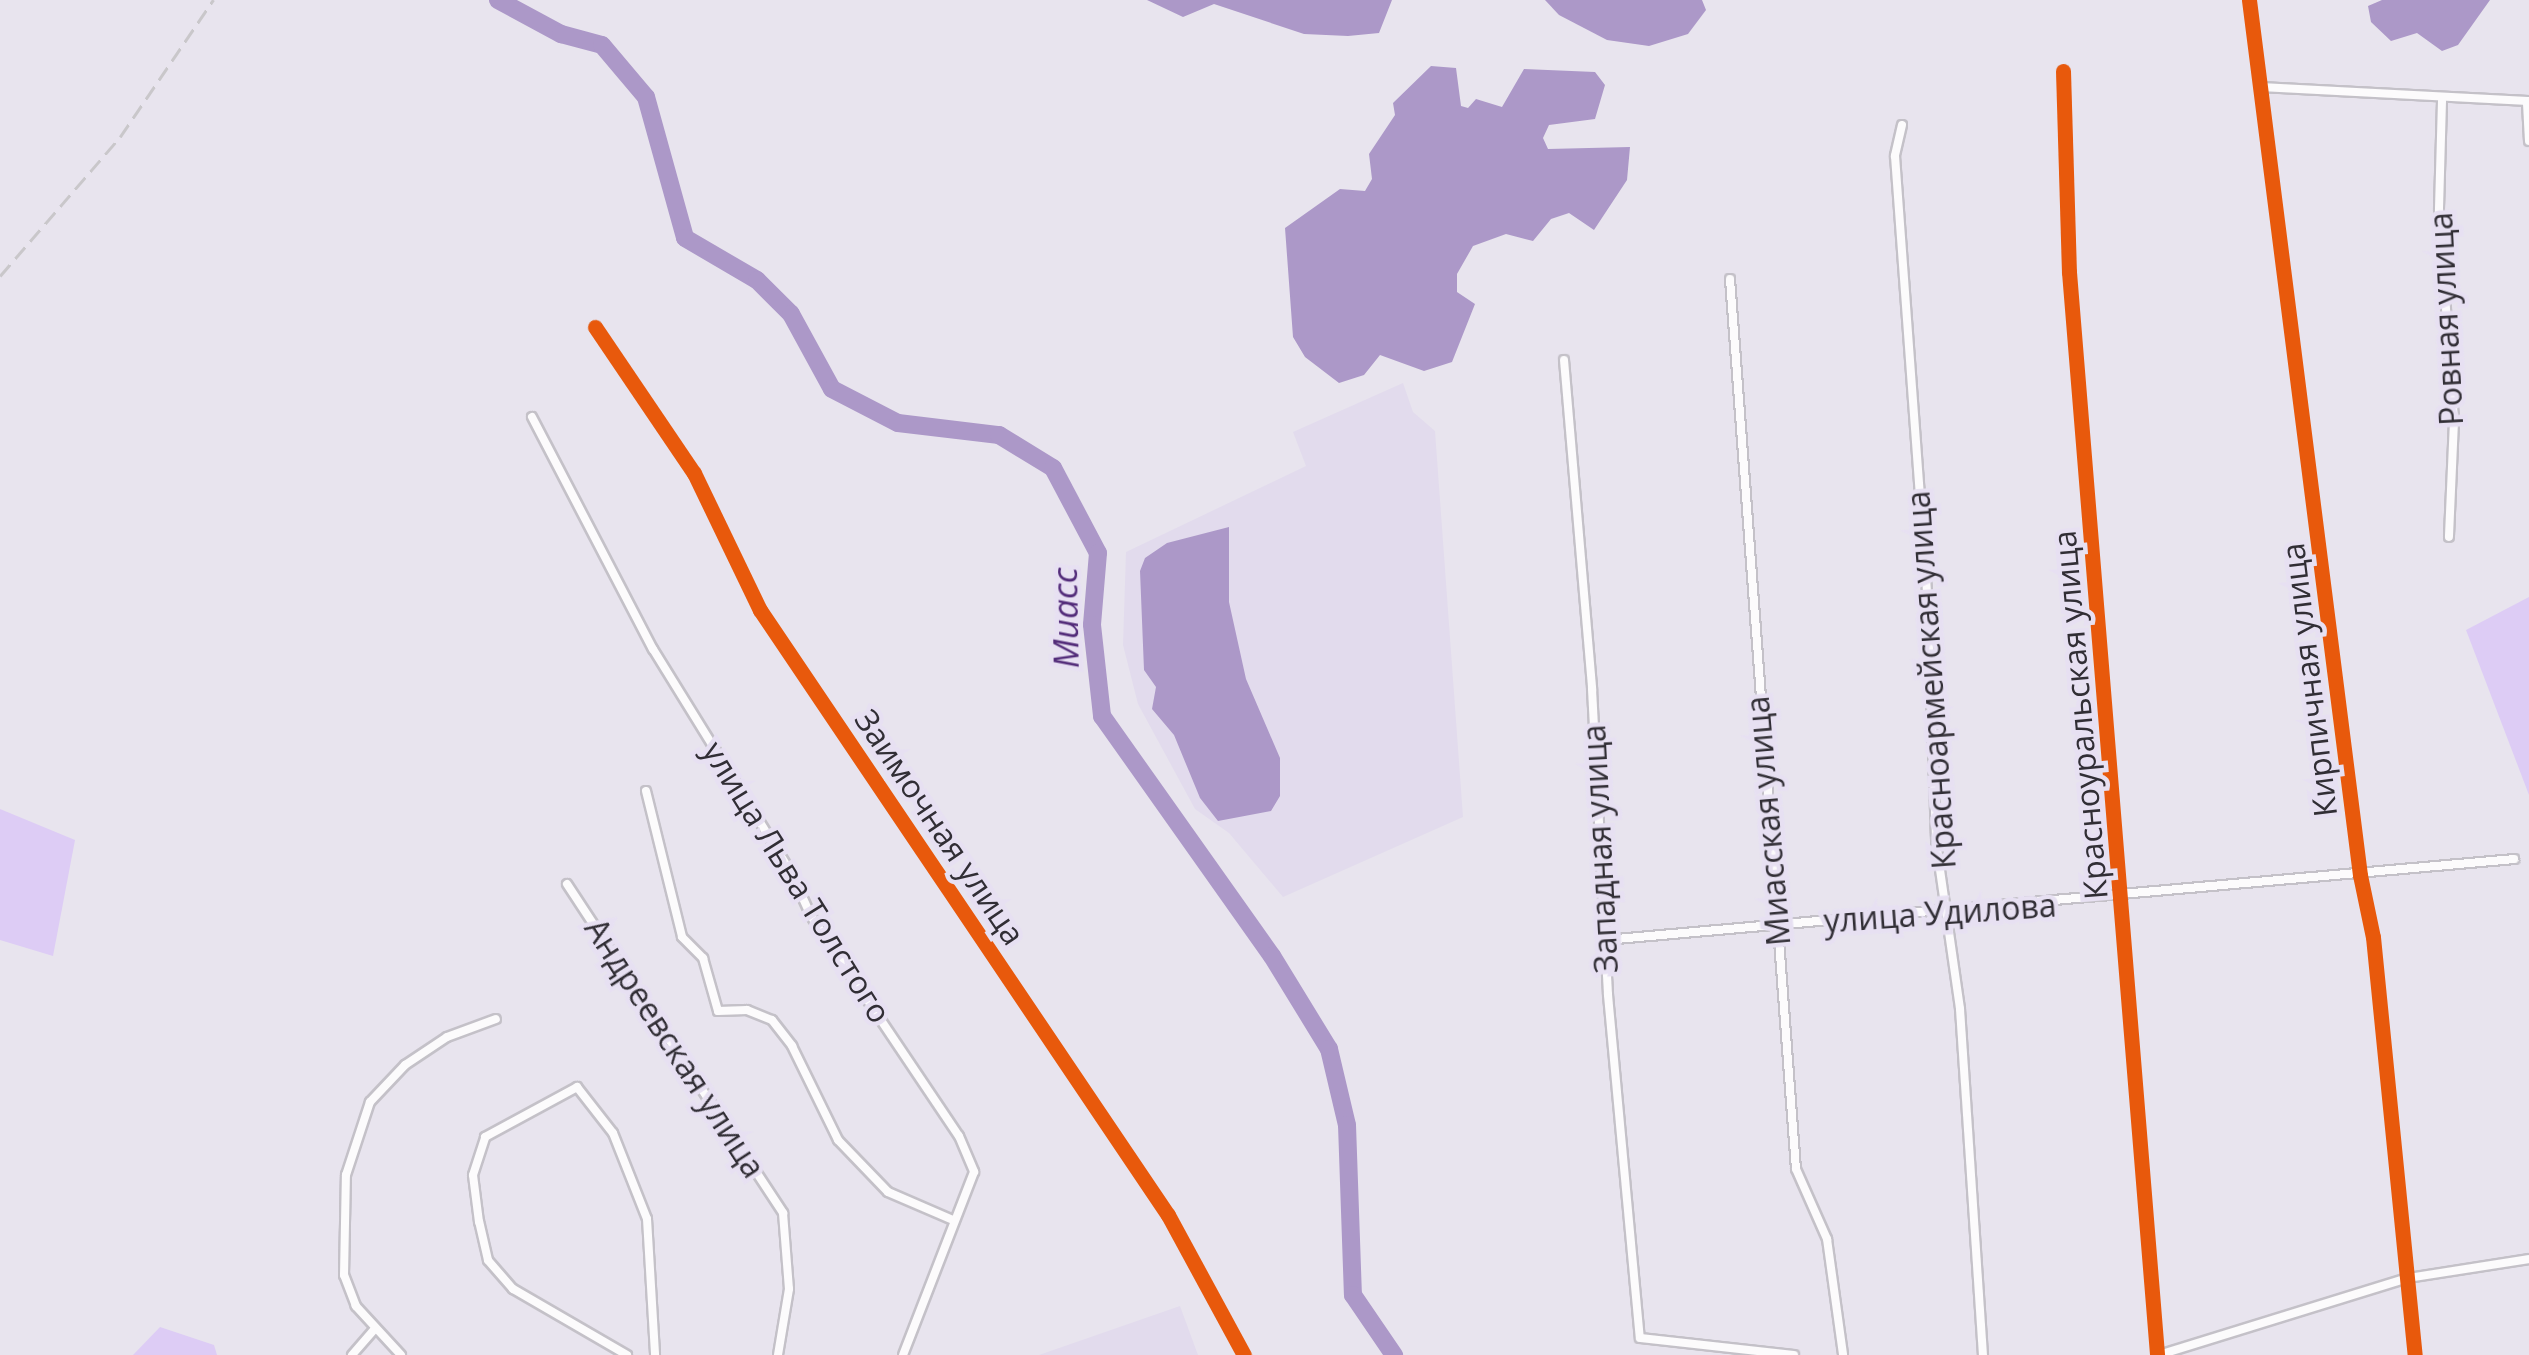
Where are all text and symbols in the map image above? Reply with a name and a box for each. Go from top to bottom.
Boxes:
street label: Ровная улица [2421,211,2471,427]
street label: Красноармейская улица [1899,490,1963,870]
street label: Красноуральская улица [2045,529,2115,901]
street label: Кирпичная улица [2273,541,2345,819]
water label: Миасс [1043,567,1087,669]
street label: Миасская улица [1738,695,1798,947]
street label: Заимочная улица [847,702,1033,952]
street label: Западная улица [1574,724,1626,974]
street label: улица Льва Толстого [695,734,899,1030]
street label: улица Удилова [1822,886,2058,940]
street label: Андреевская улица [577,911,773,1185]

